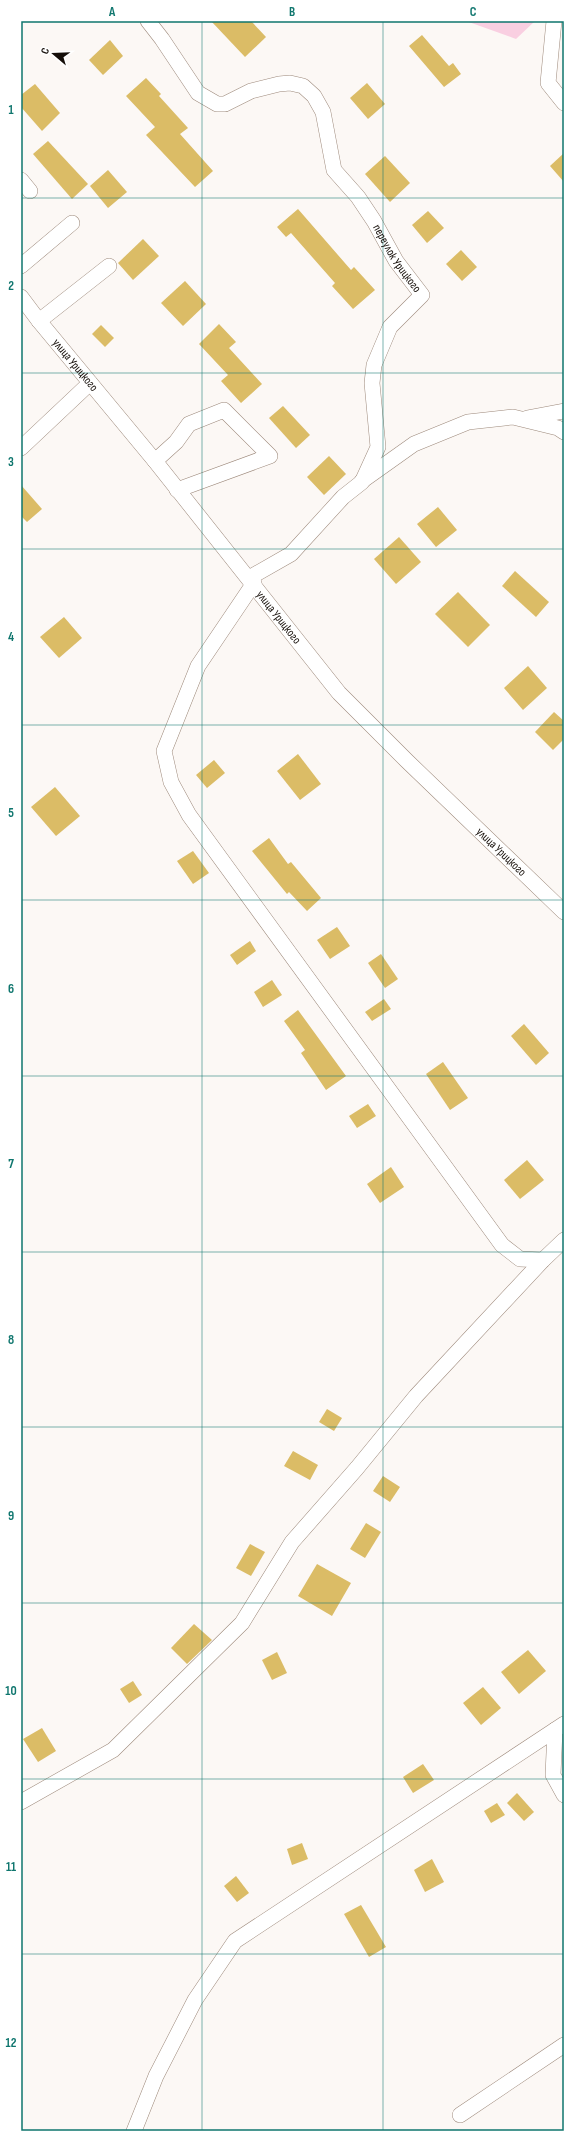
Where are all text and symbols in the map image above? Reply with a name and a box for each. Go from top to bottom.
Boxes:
text: A [108,4,116,20]
text: B [289,4,295,20]
text: C [470,4,477,20]
north arrow [34,34,74,74]
text: С [38,46,52,56]
text: 1 [8,102,14,118]
street label: переулок Урицкого [370,221,425,295]
text: 2 [8,278,14,294]
street label: улица Урицкого [49,336,102,394]
text: 3 [8,454,14,470]
street label: улица Урицкого [253,587,304,647]
text: 4 [8,629,14,645]
text: 5 [8,805,14,821]
street label: улица Урицкого [473,824,530,879]
text: 6 [8,981,14,997]
text: 7 [8,1156,14,1172]
text: 8 [8,1332,14,1348]
text: 9 [8,1508,14,1524]
text: 10 [5,1683,17,1699]
text: 11 [6,1859,16,1875]
text: 12 [6,2035,17,2051]

